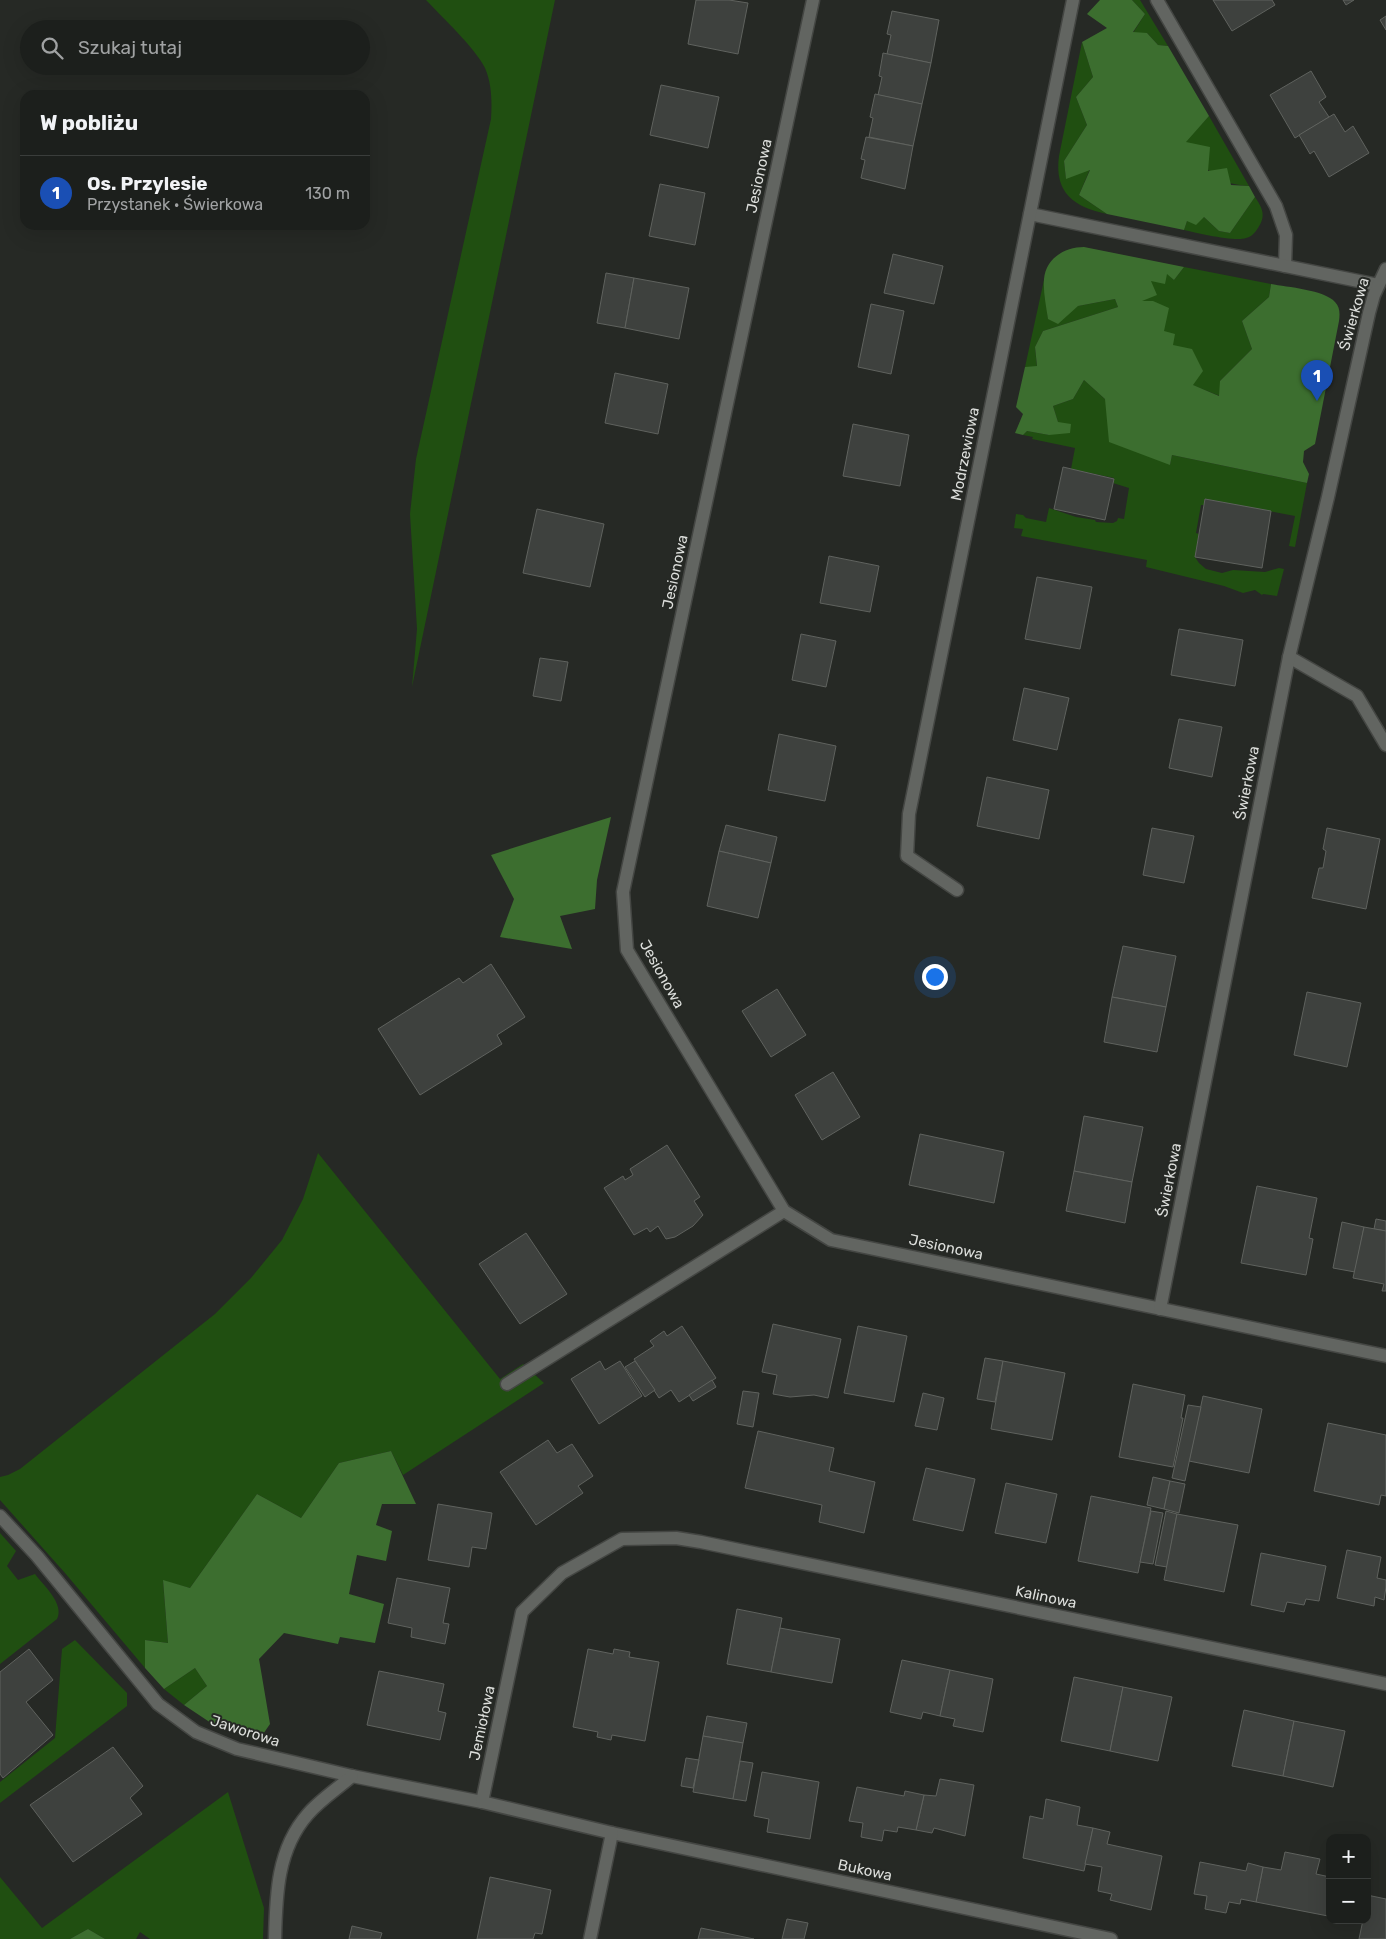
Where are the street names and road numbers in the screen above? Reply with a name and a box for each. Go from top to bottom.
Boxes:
street label: Jesionowa [742,137,776,215]
street label: Świerkowa [1335,275,1373,353]
street label: Modrzewiowa [947,406,983,502]
street label: Jesionowa [658,533,692,611]
street label: Świerkowa [1231,744,1263,822]
street label: Jesionowa [636,937,688,1011]
street label: Świerkowa [1153,1141,1185,1219]
street label: Jesionowa [907,1230,985,1264]
street label: Kalinowa [1014,1582,1078,1612]
street label: Jemiołowa [465,1684,499,1762]
street label: Jaworowa [208,1711,282,1751]
street label: Bukowa [836,1855,894,1885]

